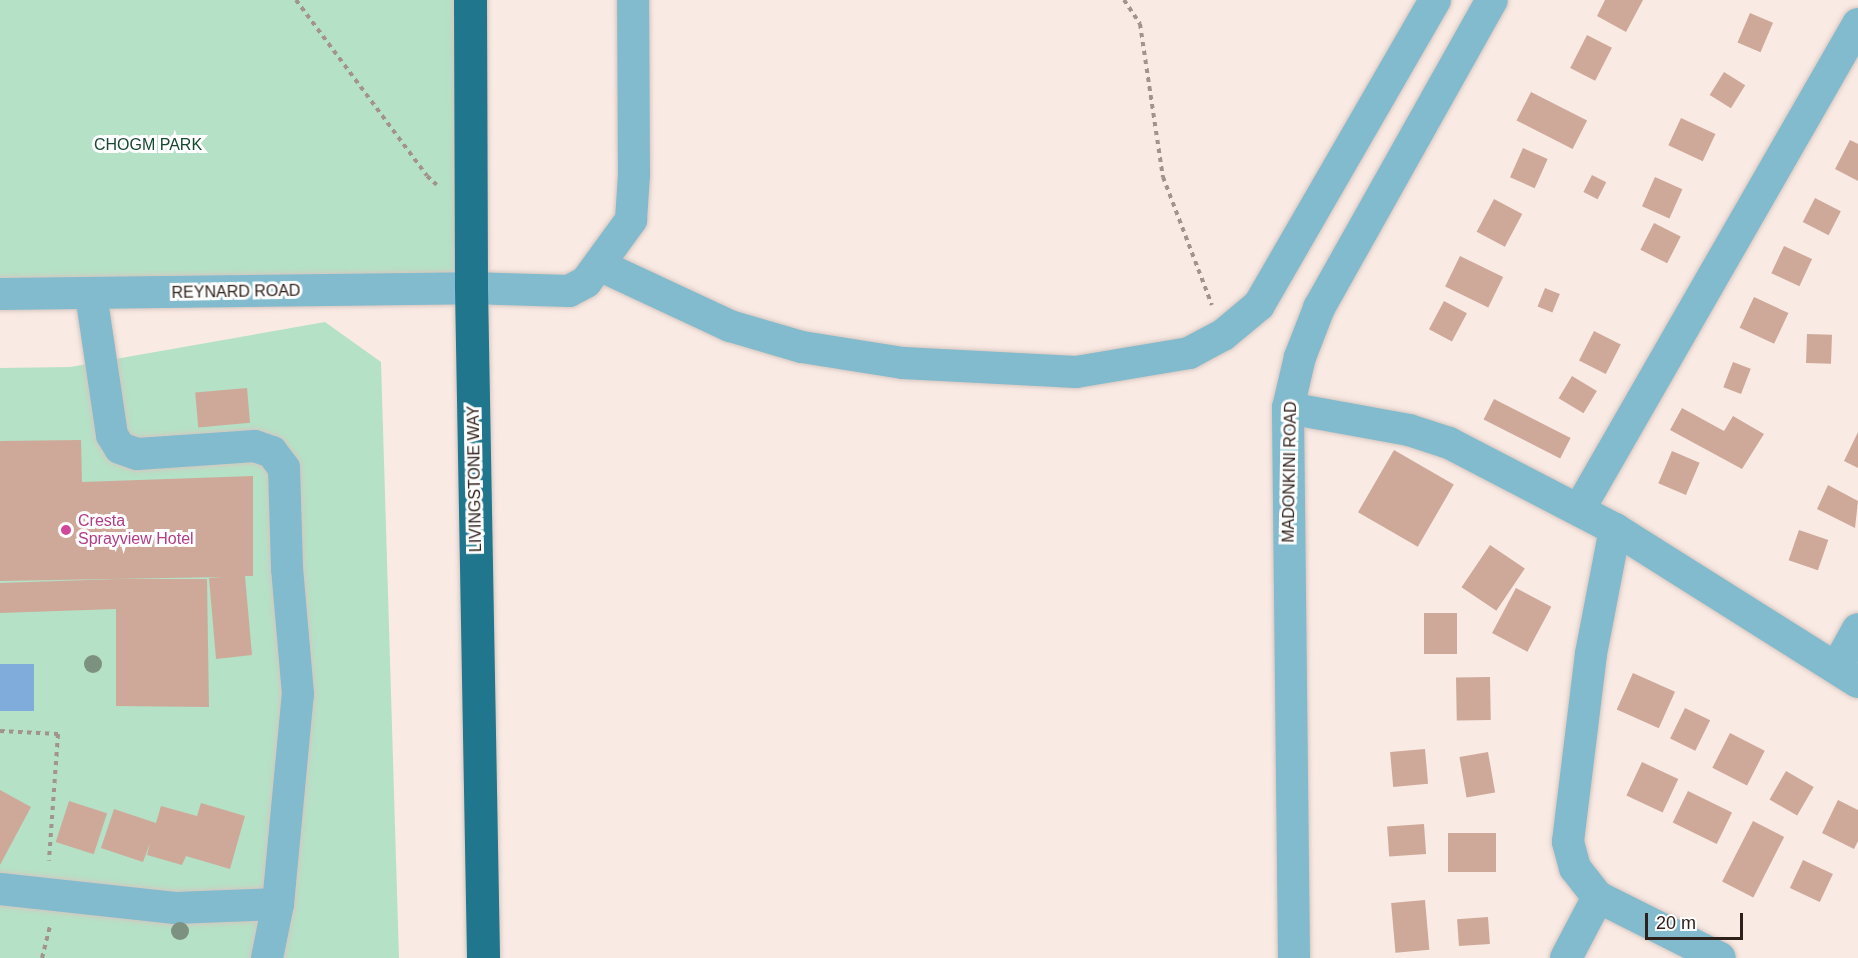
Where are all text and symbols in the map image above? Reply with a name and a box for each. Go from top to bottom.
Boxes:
park label: CHOGM PARK [94,135,202,155]
street label: REYNARD ROAD [171,281,301,303]
street label: MADONKINI ROAD [1279,401,1301,543]
street label: LIVINGSTONE WAY [464,406,486,552]
place label: Cresta Sprayview Hotel [78,511,194,549]
marker: Cresta Sprayview Hotel [59,523,73,537]
scale bar [1648,901,1746,939]
text: 20 m [1656,913,1696,933]

